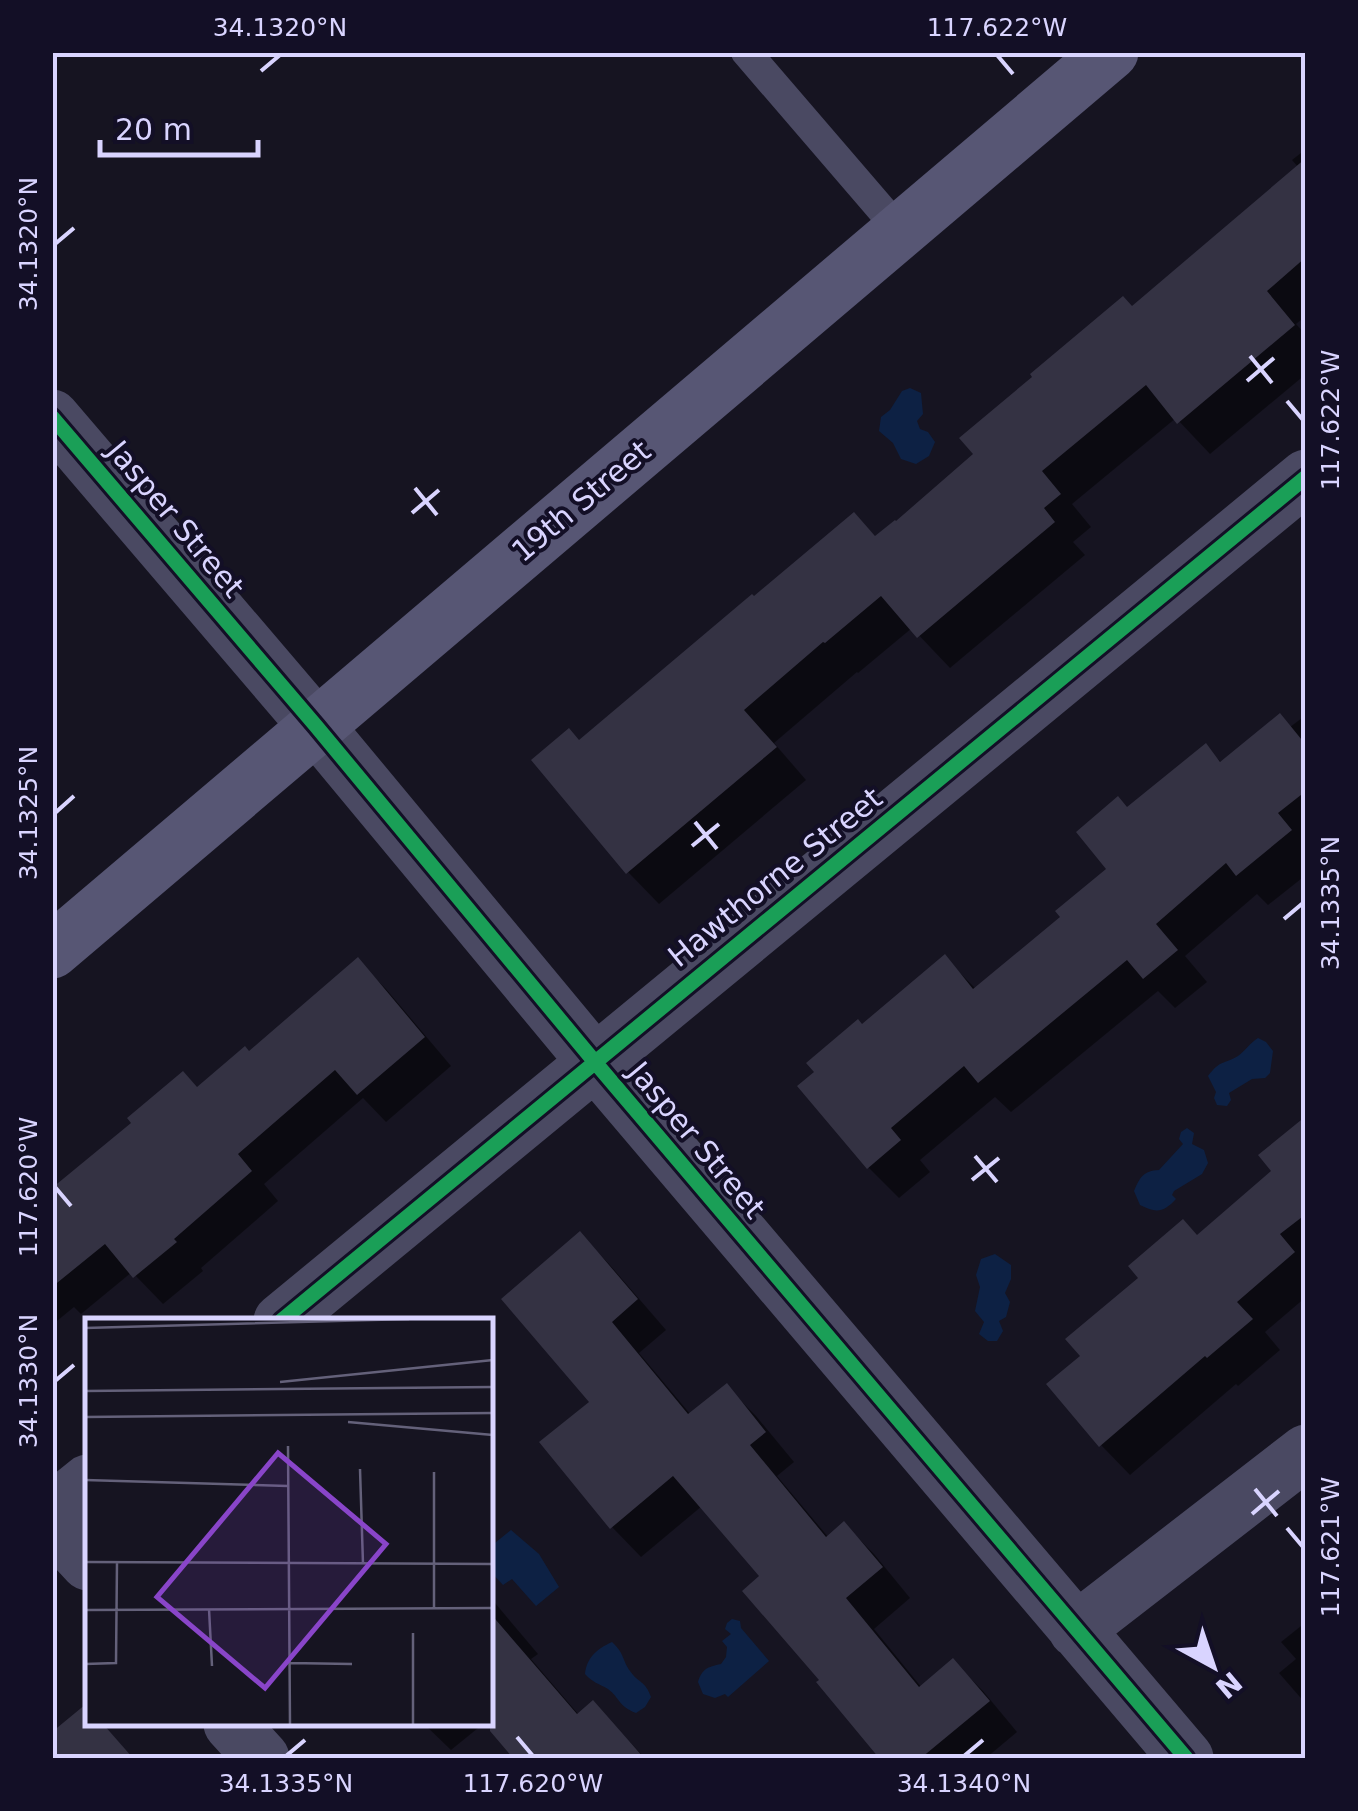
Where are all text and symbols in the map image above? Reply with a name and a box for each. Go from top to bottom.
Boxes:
text: 34.1320°N [213,13,347,42]
text: 117.622°W [927,13,1067,42]
scale bar [100,95,258,157]
text: 20 m [115,112,192,147]
text: 34.1320°N [14,177,43,311]
text: 117.622°W [1316,350,1345,490]
street label: Jasper Street [99,432,252,605]
street label: 19th Street [505,433,657,569]
text: 34.1325°N [14,746,43,880]
street label: Hawthorne Street [661,780,889,974]
text: 34.1335°N [1316,836,1345,970]
street label: Jasper Street [620,1053,773,1226]
text: 117.620°W [14,1117,43,1257]
text: 34.1330°N [14,1314,43,1448]
inset map [85,1318,492,1726]
text: 117.621°W [1316,1477,1345,1617]
north arrow [1163,1616,1263,1716]
text: N [1209,1665,1248,1705]
text: 34.1335°N [219,1769,353,1798]
text: 117.620°W [463,1769,603,1798]
text: 34.1340°N [897,1769,1031,1798]

